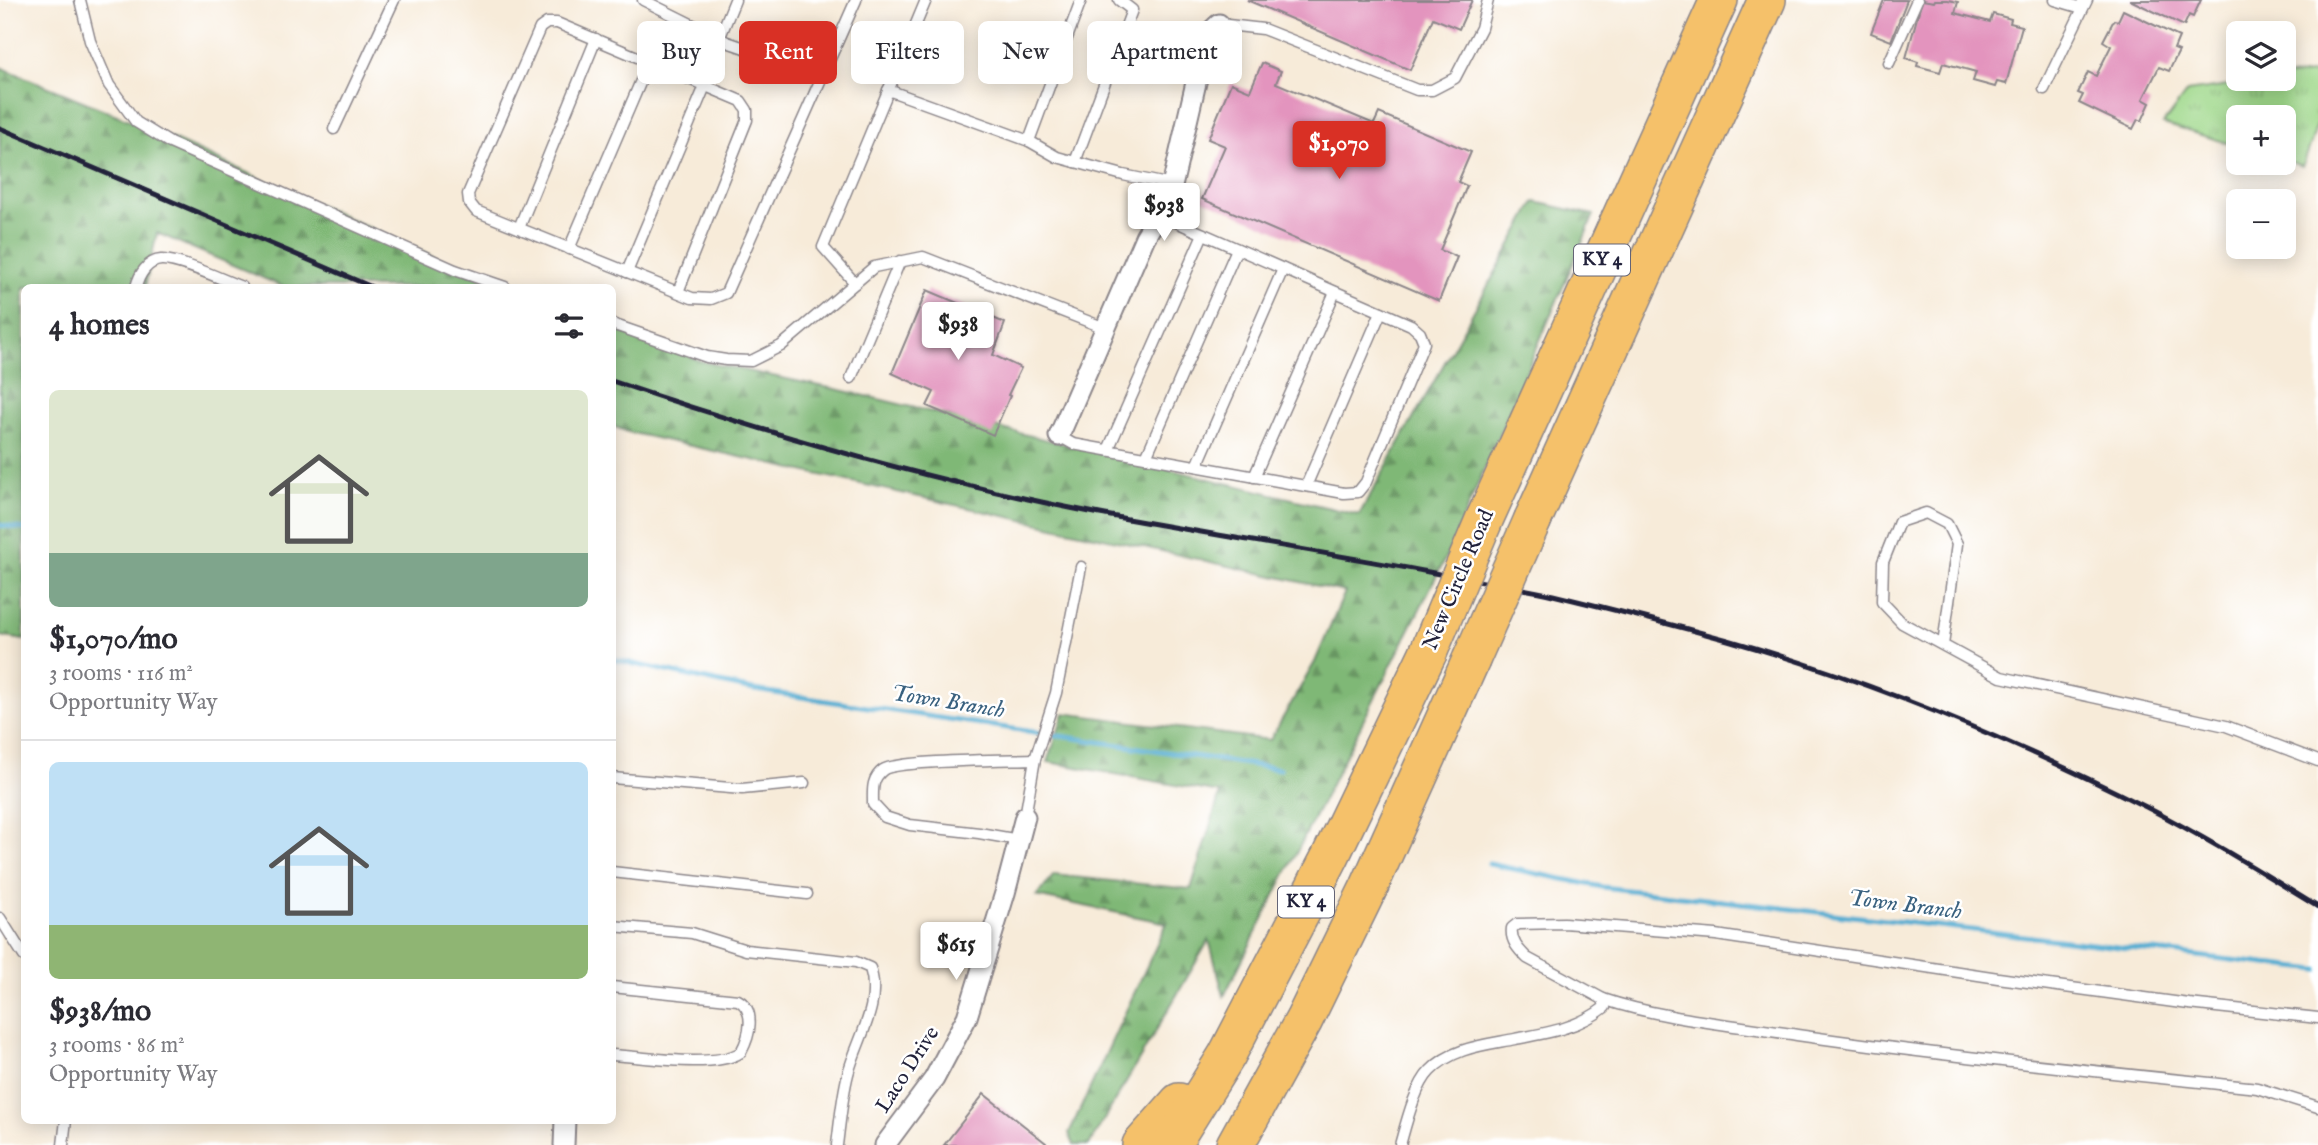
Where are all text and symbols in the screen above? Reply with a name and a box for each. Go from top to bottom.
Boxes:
chip: Buy [637,21,725,84]
chip: Rent [739,21,837,84]
chip: Filters [851,21,964,84]
chip: New [978,21,1073,84]
chip: Apartment [1087,21,1242,84]
map controls [2226,21,2296,259]
button: layers [2226,21,2296,91]
button: + [2226,105,2296,175]
pin: $1,070 [1282,122,1396,181]
text: $1,070 [1309,129,1369,158]
pin: $938 [1123,184,1205,243]
button: − [2226,189,2296,259]
text: $938 [1144,191,1184,220]
road number: KY 4 [1574,244,1630,276]
pin: $938 [917,302,999,362]
text: 4 homes [49,307,150,345]
icon: filters [550,307,588,345]
text: $938 [938,310,978,339]
icon: home [256,436,382,562]
street label: New Circle Road [1417,505,1501,654]
text: $1,070/mo [49,621,178,659]
text: 3 rooms · 116 m² [49,659,193,688]
water label: Town Branch [889,679,1007,725]
text: Opportunity Way [49,688,218,717]
icon: home [256,808,382,934]
water label: Town Branch [1846,884,1964,926]
road number: KY 4 [1278,887,1334,918]
pin: $615 [915,922,997,982]
text: $615 [936,930,976,959]
text: $938/mo [49,993,151,1031]
street label: Laco Drive [870,1021,946,1118]
text: 3 rooms · 86 m² [49,1031,185,1060]
text: Opportunity Way [49,1060,218,1089]

